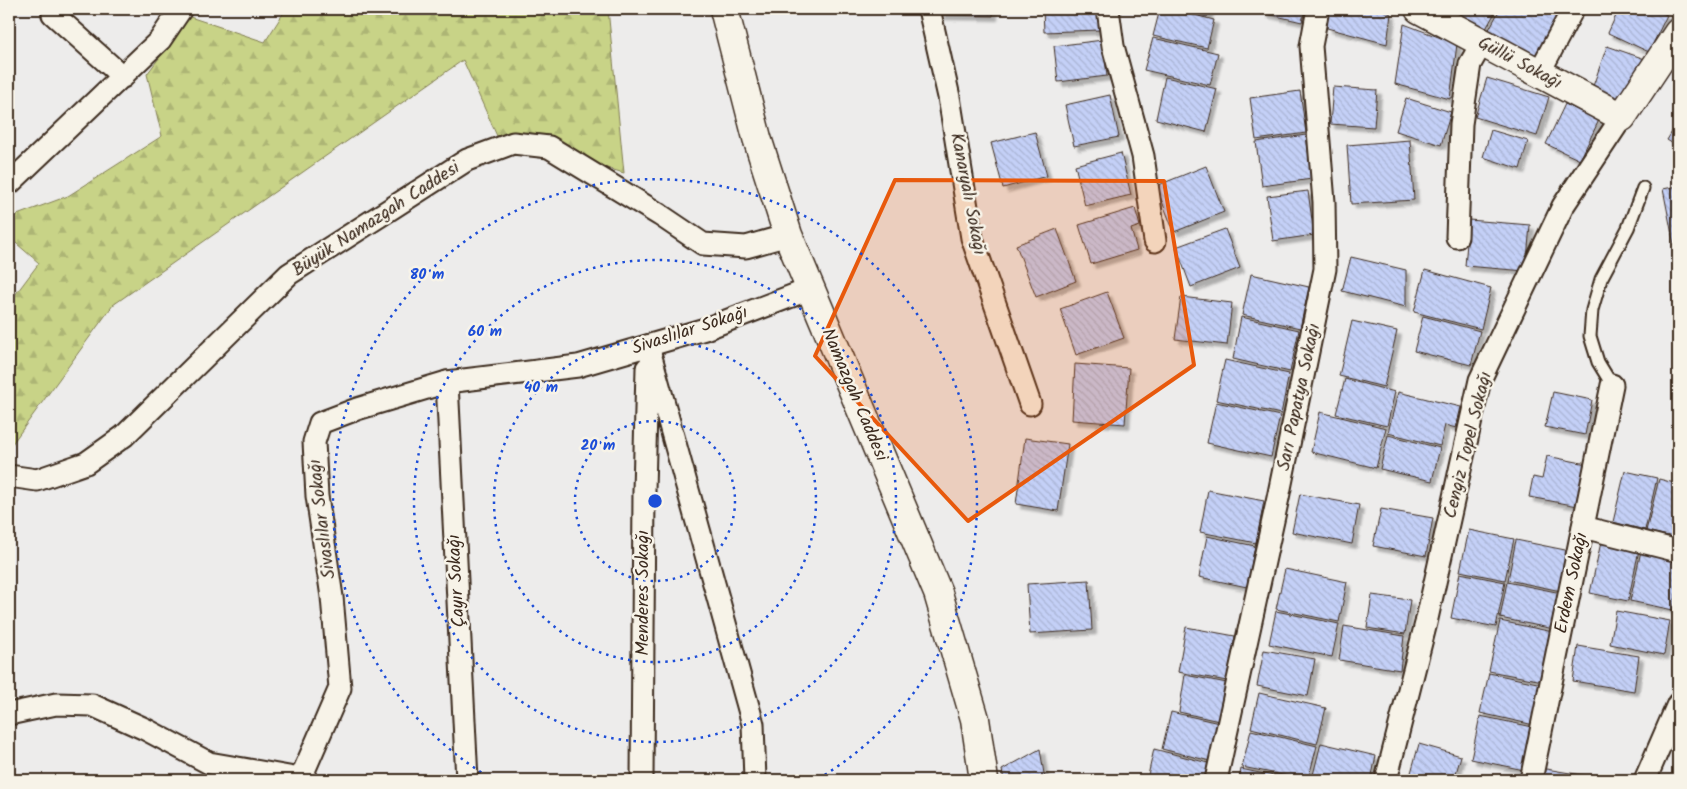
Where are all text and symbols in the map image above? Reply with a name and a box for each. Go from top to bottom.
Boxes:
street label: Güllü Sokağı [1473,29,1567,97]
street label: Kanaryalı Sokağı [942,130,994,258]
street label: Büyük Namazgah Caddesi [286,153,466,284]
text: 80 m [410,263,444,287]
street label: Sivaslılar Sokağı [628,299,752,363]
text: 60 m [468,320,502,344]
street label: Sarı Papatya Sokağı [1269,321,1329,473]
street label: Namazgah Caddesi [813,324,895,467]
street label: Cengiz Topel Sokağı [1436,369,1500,521]
text: 40 m [524,376,558,400]
text: 20 m [581,434,615,458]
street label: Sivaslılar Sokağı [300,457,344,581]
centre of rings [646,492,664,510]
street label: Menderes Sokağı [629,530,658,656]
street label: Erdem Sokağı [1547,530,1597,636]
street label: Çayır Sokağı [440,534,474,628]

